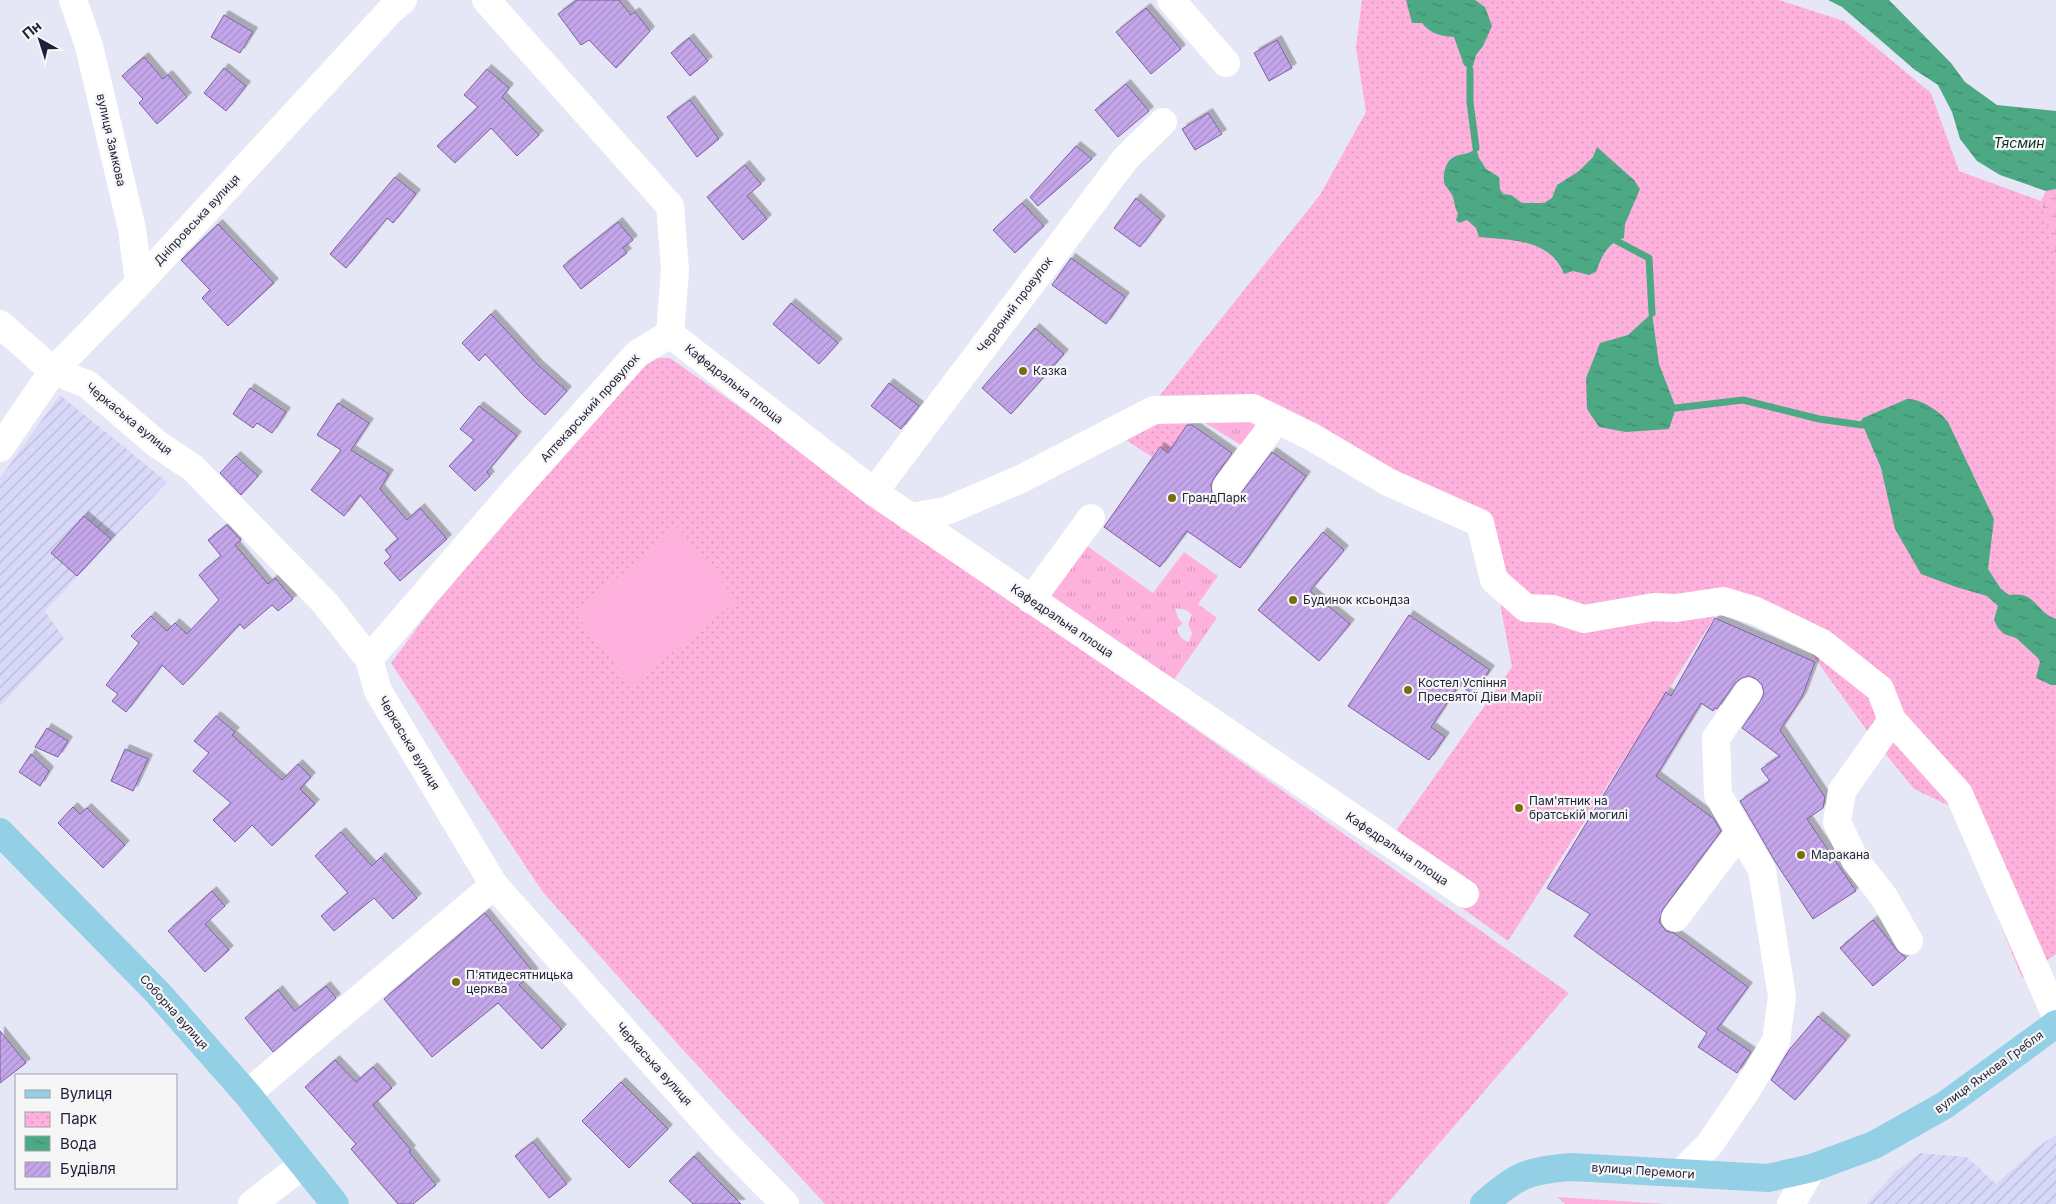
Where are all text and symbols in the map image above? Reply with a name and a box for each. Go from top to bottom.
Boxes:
north arrow [15,15,65,65]
text: Пн [19,17,44,42]
street label: вулиця Замкова [94,92,129,188]
water label: Тясмин [1993,134,2045,151]
street label: Дніпровська вулиця [151,171,243,268]
street label: Червоний провулок [974,253,1056,356]
street label: Кафедральна площа [682,341,786,427]
street label: Аптекарський провулок [537,350,643,465]
place label: Казка [1033,363,1067,378]
marker: Казка [1017,365,1029,377]
street label: Черкаська вулиця [83,379,176,458]
place label: ГрандПарк [1182,490,1247,505]
marker: ГрандПарк [1166,492,1178,504]
street label: Кафедральна площа [1008,581,1116,661]
place label: Будинок ксьондза [1303,592,1410,607]
marker: Будинок ксьондза [1287,594,1299,606]
place label: Костел Успіння Пресвятої Діви Марії [1418,675,1543,704]
marker: Костел Успіння Пресвятої Діви Марії [1402,684,1414,696]
street label: Черкаська вулиця [375,693,443,792]
place label: Пам'ятник на братській могилі [1529,793,1628,822]
marker: Пам'ятник на братській могилі [1513,802,1525,814]
street label: Кафедральна площа [1343,809,1451,889]
place label: Маракана [1811,847,1870,862]
marker: Маракана [1795,849,1807,861]
place label: П'ятидесятницька церква [466,967,573,996]
street label: Соборна вулиця [137,971,212,1052]
marker: П'ятидесятницька церква [450,976,462,988]
street label: Черкаська вулиця [613,1019,696,1108]
street label: вулиця Яхнова Гребля [1931,1027,2046,1116]
legend [15,1074,178,1189]
text: Вулиця [60,1084,112,1103]
text: Парк [60,1109,97,1128]
text: Вода [60,1134,97,1153]
text: Будівля [60,1159,116,1178]
street label: вулиця Перемоги [1591,1159,1695,1182]

